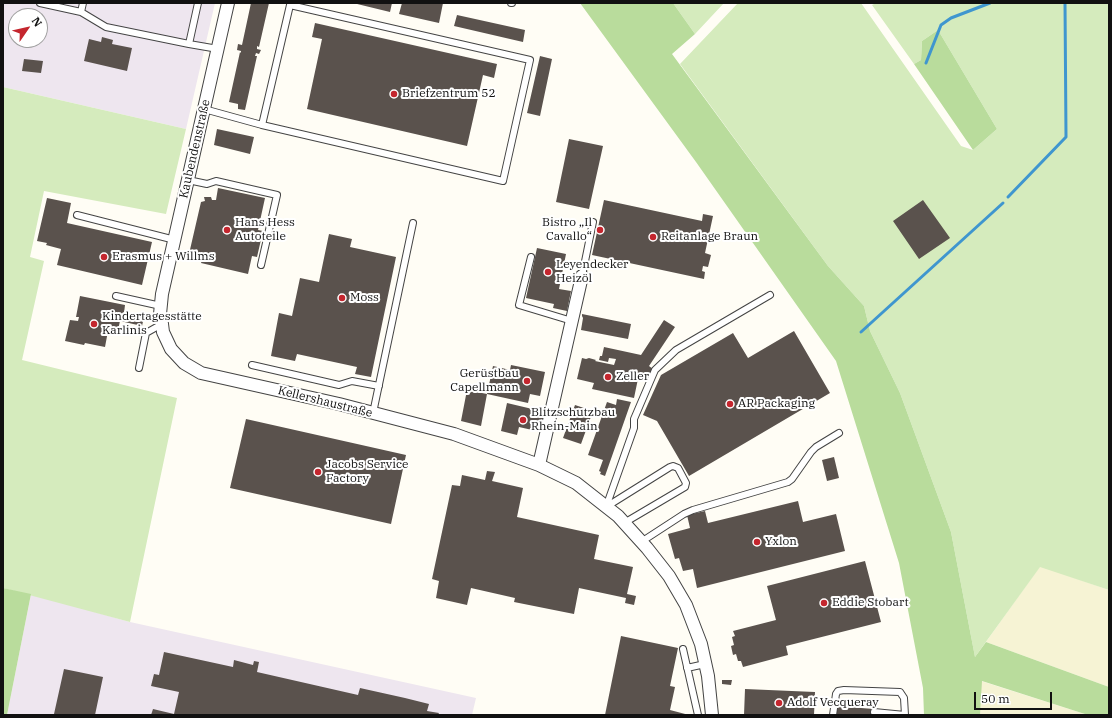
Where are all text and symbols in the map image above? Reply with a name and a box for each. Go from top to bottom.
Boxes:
north arrow [8,8,48,48]
text: N [29,14,45,29]
place label: Briefzentrum 52 [402,87,496,101]
marker: Briefzentrum 52 [389,89,399,99]
street label: Kaubendenstraße [177,98,213,200]
place label: Hans Hess Autoteile [235,216,295,244]
place label: Bistro „Il Cavallo“ [542,216,592,244]
marker: Hans Hess Autoteile [222,225,232,235]
marker: Bistro „Il Cavallo“ [595,225,605,235]
place label: Reitanlage Braun [661,230,758,244]
marker: Reitanlage Braun [648,232,658,242]
place label: Erasmus + Willms [112,250,215,264]
marker: Erasmus + Willms [99,252,109,262]
place label: Leyendecker Heizöl [556,258,628,286]
marker: Leyendecker Heizöl [543,267,553,277]
place label: Moss [350,291,379,305]
marker: Moss [337,293,347,303]
place label: Kindertagesstätte Karlinis [102,310,202,338]
marker: Kindertagesstätte Karlinis [89,319,99,329]
place label: Gerüstbau Capellmann [450,367,519,395]
place label: Zeller [616,370,649,384]
marker: Zeller [603,372,613,382]
marker: Gerüstbau Capellmann [522,376,532,386]
street label: Kellershaustraße [276,383,374,421]
place label: AR Packaging [738,397,815,411]
marker: AR Packaging [725,399,735,409]
place label: Blitzschutzbau Rhein-Main [531,406,615,434]
marker: Blitzschutzbau Rhein-Main [518,415,528,425]
place label: Jacobs Service Factory [326,458,408,486]
marker: Jacobs Service Factory [313,467,323,477]
place label: Yxlon [765,535,797,549]
marker: Yxlon [752,537,762,547]
place label: Eddie Stobart [832,596,909,610]
marker: Eddie Stobart [819,598,829,608]
scale bar [976,684,1054,710]
text: 50 m [981,691,1010,706]
place label: Adolf Vecqueray [787,696,879,710]
marker: Adolf Vecqueray [774,698,784,708]

